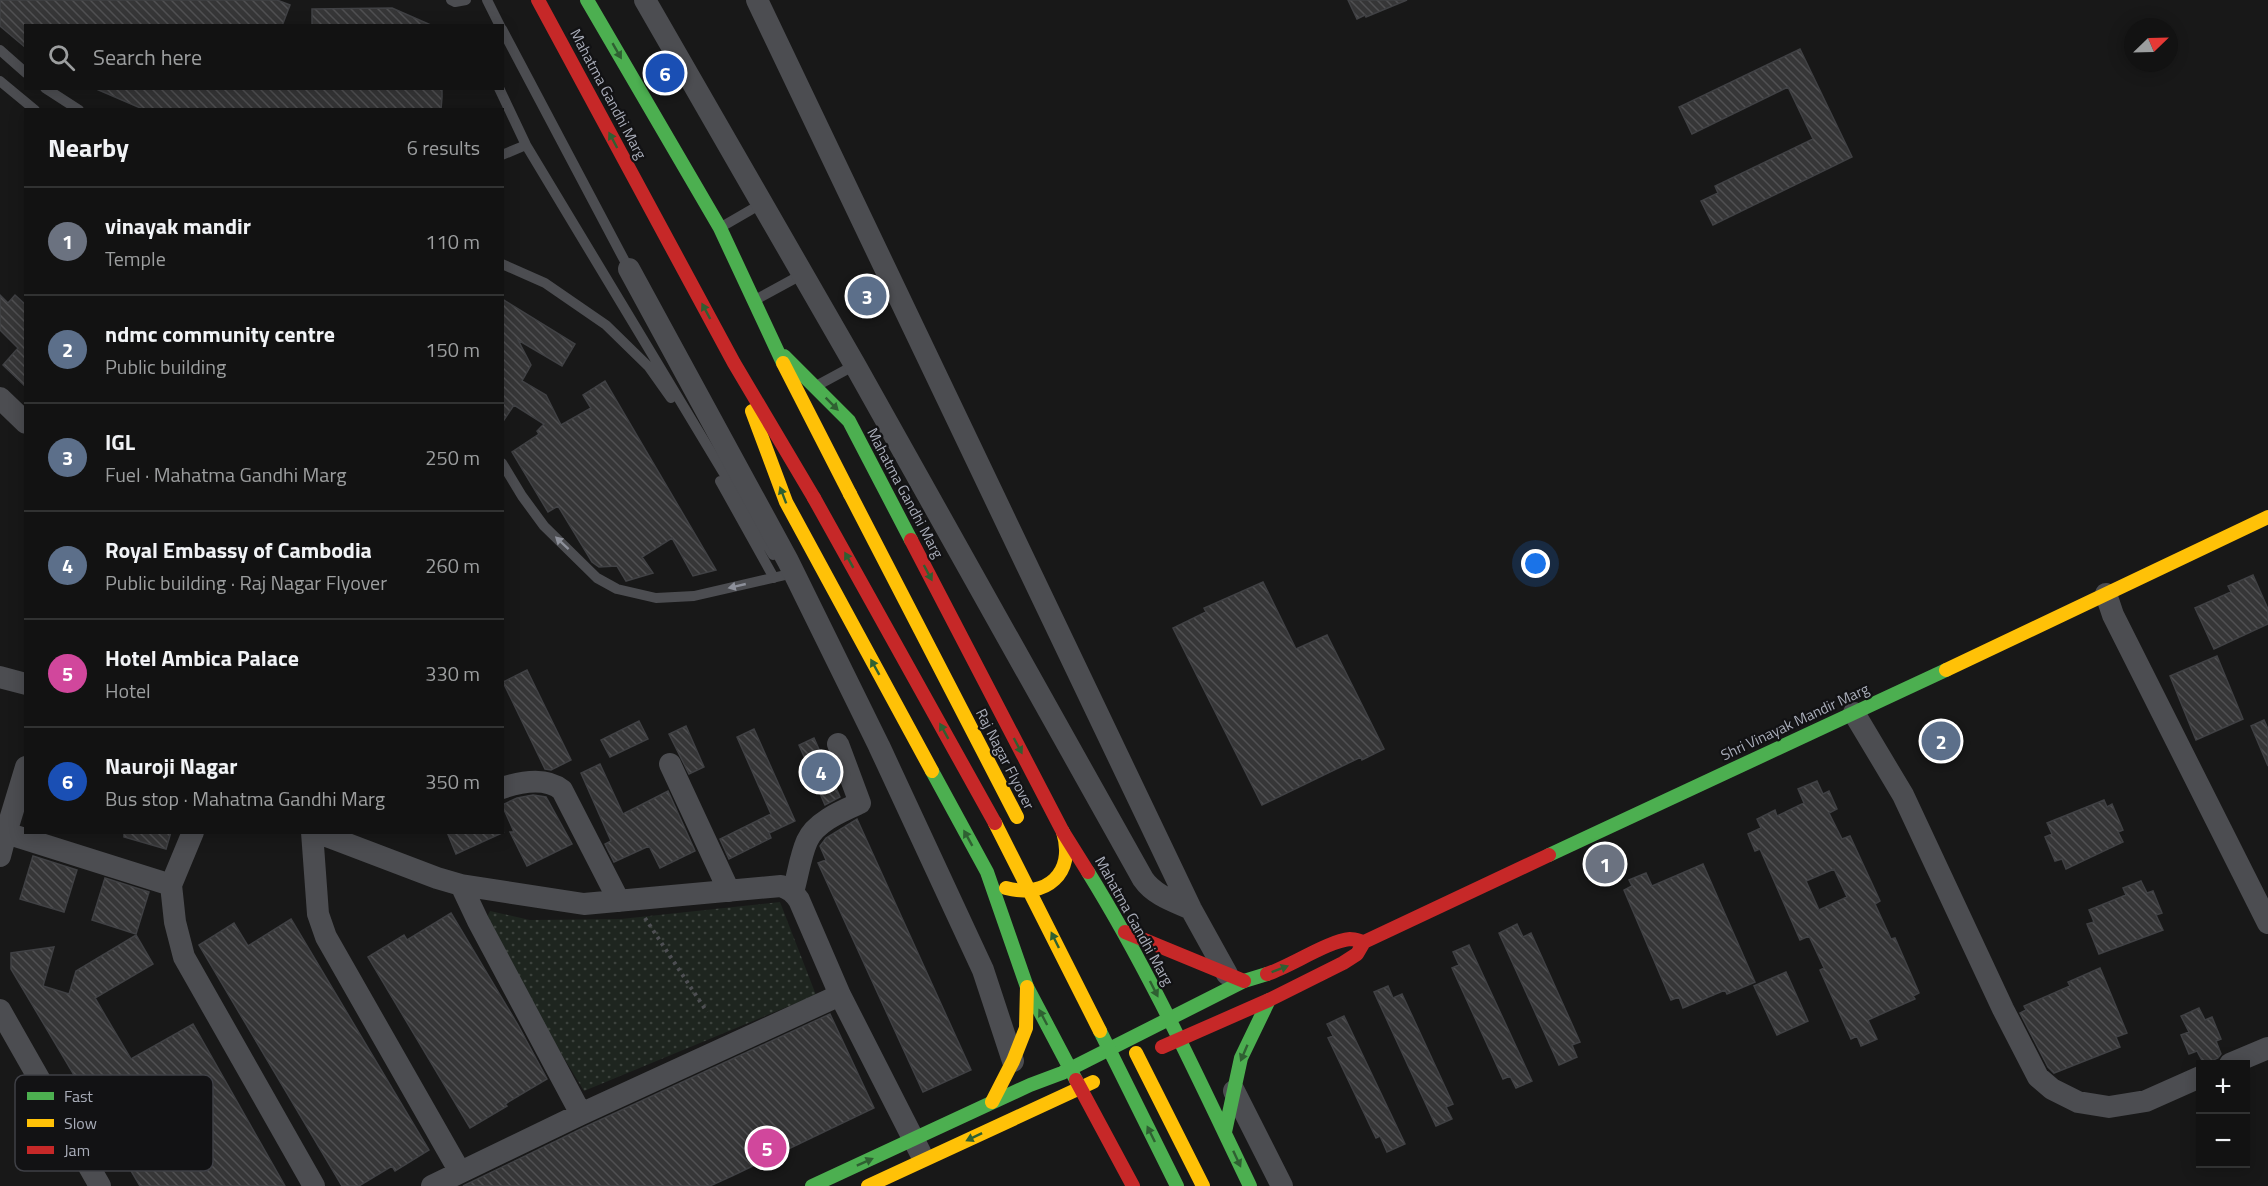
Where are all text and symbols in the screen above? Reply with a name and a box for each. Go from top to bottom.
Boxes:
north arrow [2124,18,2178,72]
search box [24,24,504,90]
street label: Mahatma Gandhi Marg [564,25,653,163]
text: Search here [93,40,202,74]
icon: search [45,41,78,74]
one-way arrow [612,42,622,59]
pin: 6 [646,50,684,96]
text: Nearby [48,128,129,167]
one-way arrow [608,131,618,148]
text: 6 results [407,132,480,163]
text: vinayak mandir [105,209,251,243]
text: 1 [62,226,73,257]
text: 110 m [425,226,480,257]
text: Temple [105,243,166,274]
pin: 3 [848,274,886,318]
one-way arrow [701,302,711,319]
text: ndmc community centre [105,317,335,351]
text: 2 [62,334,73,365]
text: 150 m [425,334,480,365]
text: Public building [105,351,226,382]
one-way arrow [825,397,839,412]
street label: Mahatma Gandhi Marg [861,424,950,562]
text: IGL [105,425,135,459]
text: 3 [62,442,73,473]
text: 250 m [425,442,480,473]
text: Fuel · Mahatma Gandhi Marg [105,459,346,490]
one-way arrow [778,486,788,504]
text: Royal Embassy of Cambodia [105,533,372,567]
one-way arrow [555,537,570,550]
your location [1521,549,1550,578]
text: 4 [62,550,73,581]
text: 260 m [425,550,480,581]
one-way arrow [844,551,854,568]
one-way arrow [923,565,933,582]
text: Public building · Raj Nagar Flyover [105,567,387,598]
one-way arrow [728,582,747,591]
text: Hotel Ambica Palace [105,641,299,675]
text: 5 [62,658,73,689]
text: 330 m [425,658,480,689]
one-way arrow [870,658,880,675]
text: Hotel [105,675,151,706]
street label: Shri Vinayak Mandir Marg [1717,677,1873,766]
street label: Raj Nagar Flyover [970,704,1041,813]
pin: 2 [1922,718,1960,764]
one-way arrow [939,722,949,739]
one-way arrow [1013,737,1023,754]
text: Nauroji Nagar [105,749,237,783]
pin: 4 [802,750,840,794]
text: 6 [62,766,73,797]
text: 350 m [425,766,480,797]
text: Bus stop · Mahatma Gandhi Marg [105,783,385,814]
one-way arrow [963,829,973,846]
pin: 1 [1586,842,1624,886]
street label: Mahatma Gandhi Marg [1089,852,1180,990]
one-way arrow [1050,931,1060,948]
one-way arrow [1271,964,1289,974]
one-way arrow [1149,981,1159,998]
one-way arrow [1038,1009,1048,1026]
one-way arrow [1240,1044,1249,1061]
map controls [2196,1060,2250,1168]
button: + [2196,1060,2250,1114]
legend [15,1075,213,1171]
text: Fast [64,1084,93,1108]
text: Slow [64,1111,97,1135]
button: − [2196,1114,2250,1168]
one-way arrow [1146,1125,1155,1142]
pin: 5 [748,1126,786,1170]
one-way arrow [966,1132,983,1141]
text: Jam [64,1138,90,1162]
one-way arrow [1233,1151,1242,1168]
one-way arrow [856,1157,873,1166]

